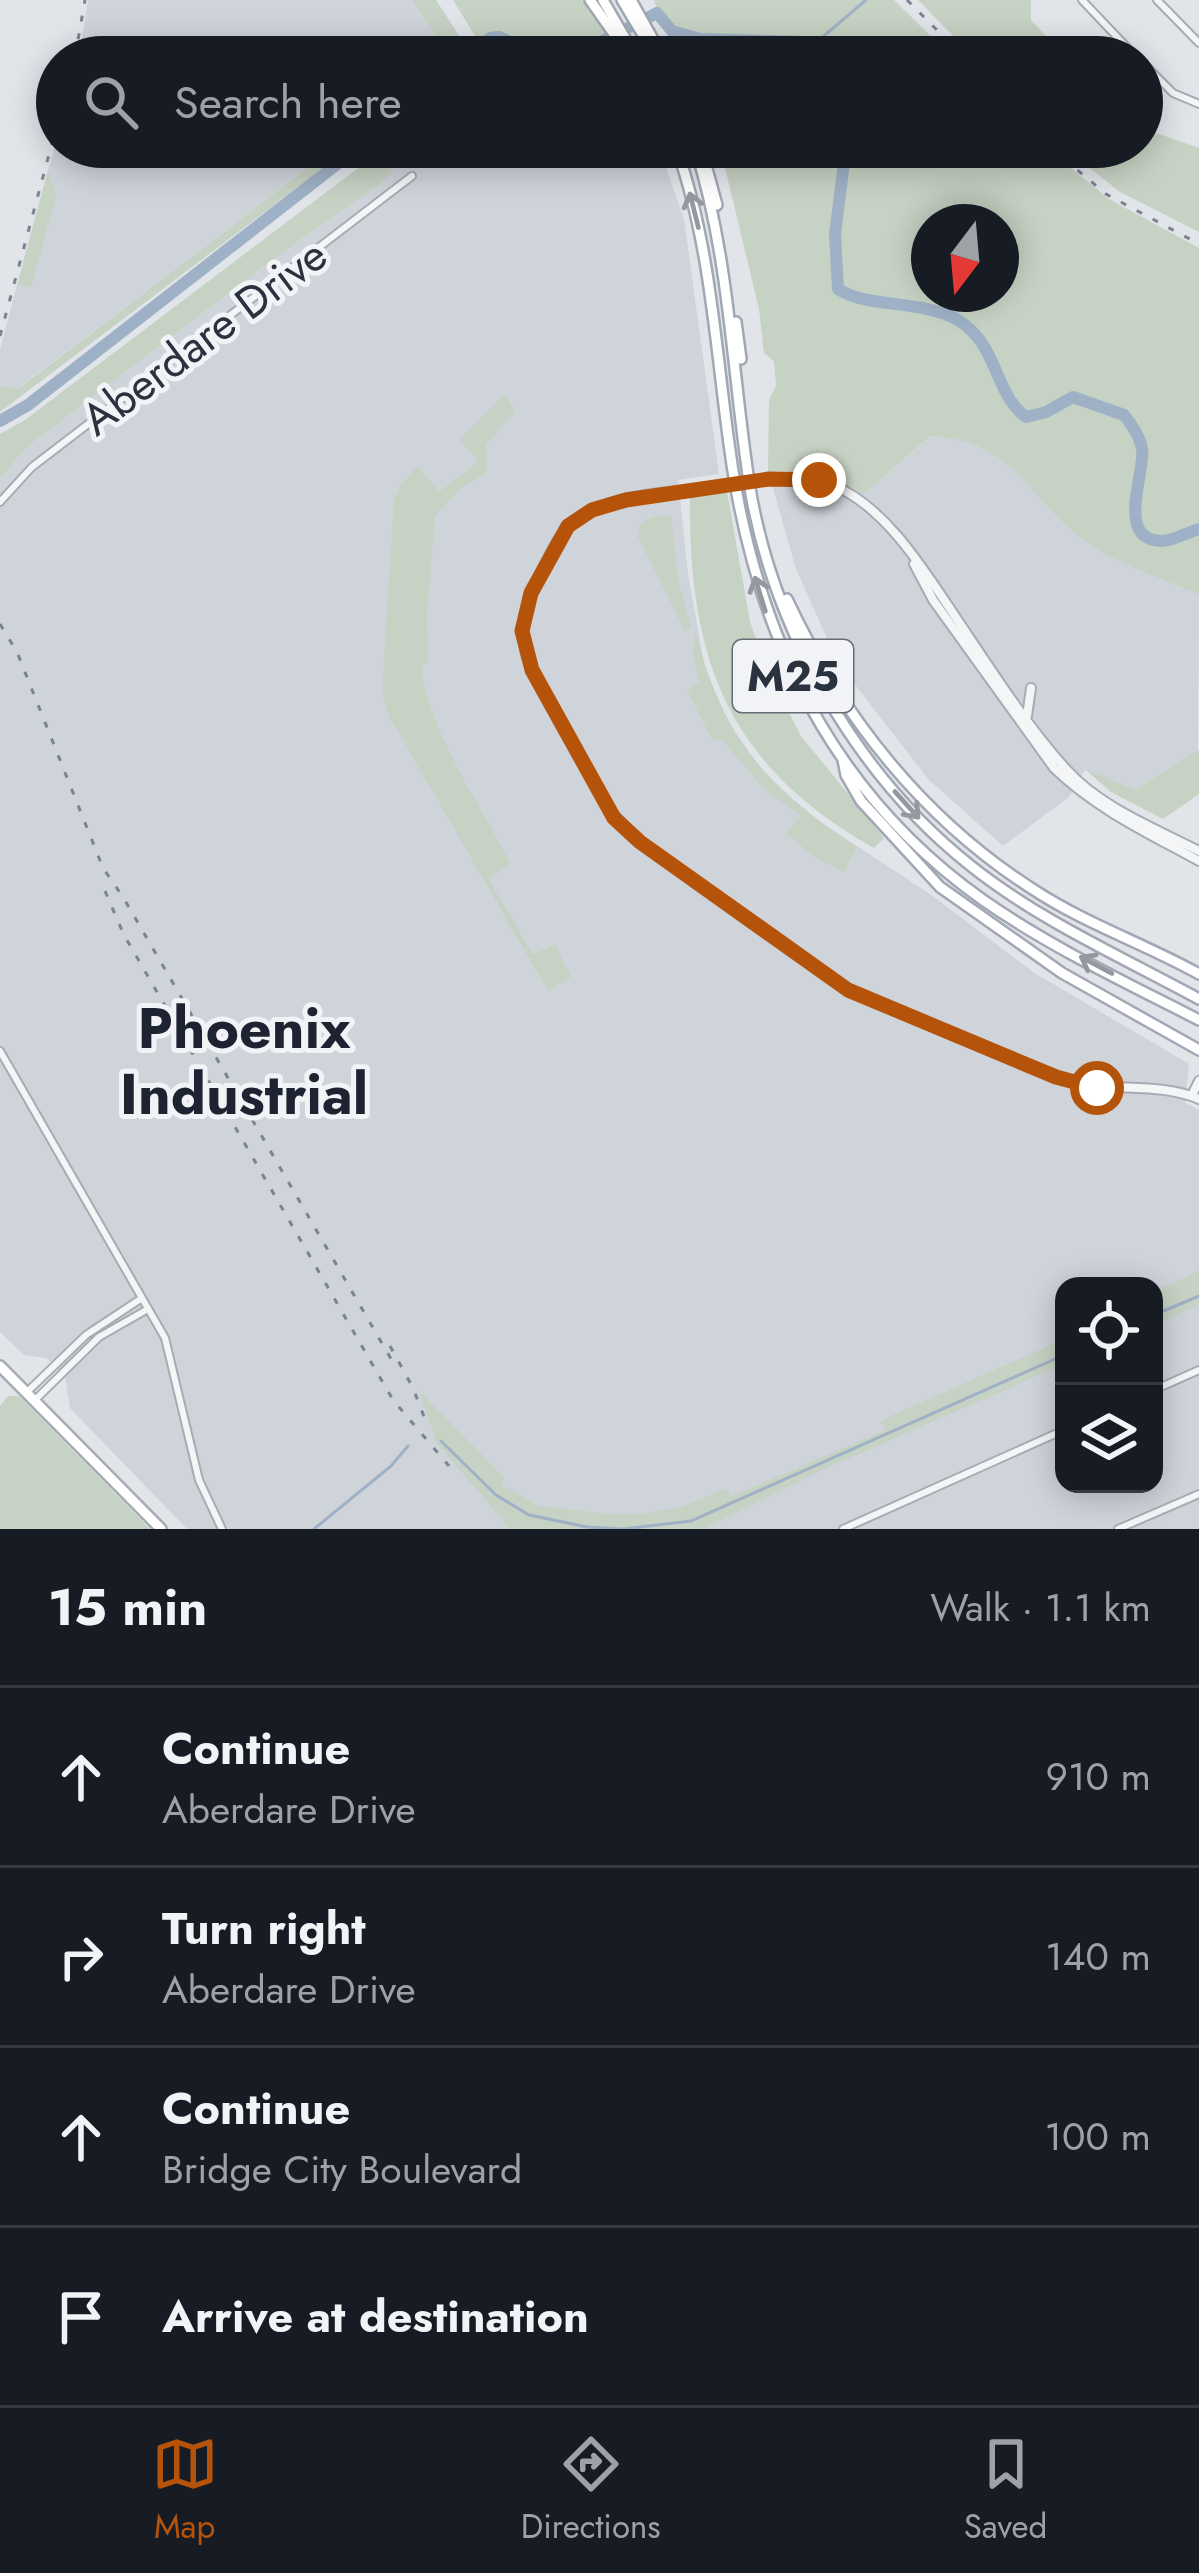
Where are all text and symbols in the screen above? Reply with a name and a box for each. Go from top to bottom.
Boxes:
search box [36,36,1163,168]
icon: search [78,69,144,135]
text: Search here [174,70,402,135]
one-way arrow [682,191,704,229]
north arrow [911,204,1019,312]
street label: Aberdare Drive [68,223,340,451]
route end [792,453,846,507]
one-way arrow [748,576,770,614]
road number: M25 [733,640,853,712]
one-way arrow [893,790,921,820]
one-way arrow [1078,953,1114,976]
district label: Phoenix Industrial [120,987,368,1135]
route start [1070,1061,1124,1115]
map controls [1055,1277,1163,1493]
button: locate [1055,1277,1163,1385]
button: layers [1055,1385,1163,1493]
text: 15 min [48,1570,207,1644]
text: Walk · 1.1 km [930,1579,1151,1636]
text: Continue [162,1716,350,1781]
icon: ahead [48,1744,114,1810]
text: 910 m [1045,1748,1151,1805]
text: Aberdare Drive [162,1781,416,1838]
text: Turn right [162,1896,366,1961]
icon: right [48,1924,114,1990]
text: 140 m [1045,1928,1151,1985]
text: Aberdare Drive [162,1961,416,2018]
text: Continue [162,2076,350,2141]
icon: ahead [48,2104,114,2170]
text: 100 m [1045,2108,1151,2165]
text: Bridge City Boulevard [162,2141,522,2198]
icon: arrive [48,2284,114,2350]
text: Arrive at destination [162,2284,589,2349]
tab: Map [152,2431,218,2550]
tab: Directions [521,2431,661,2550]
tab: Saved [964,2431,1047,2550]

